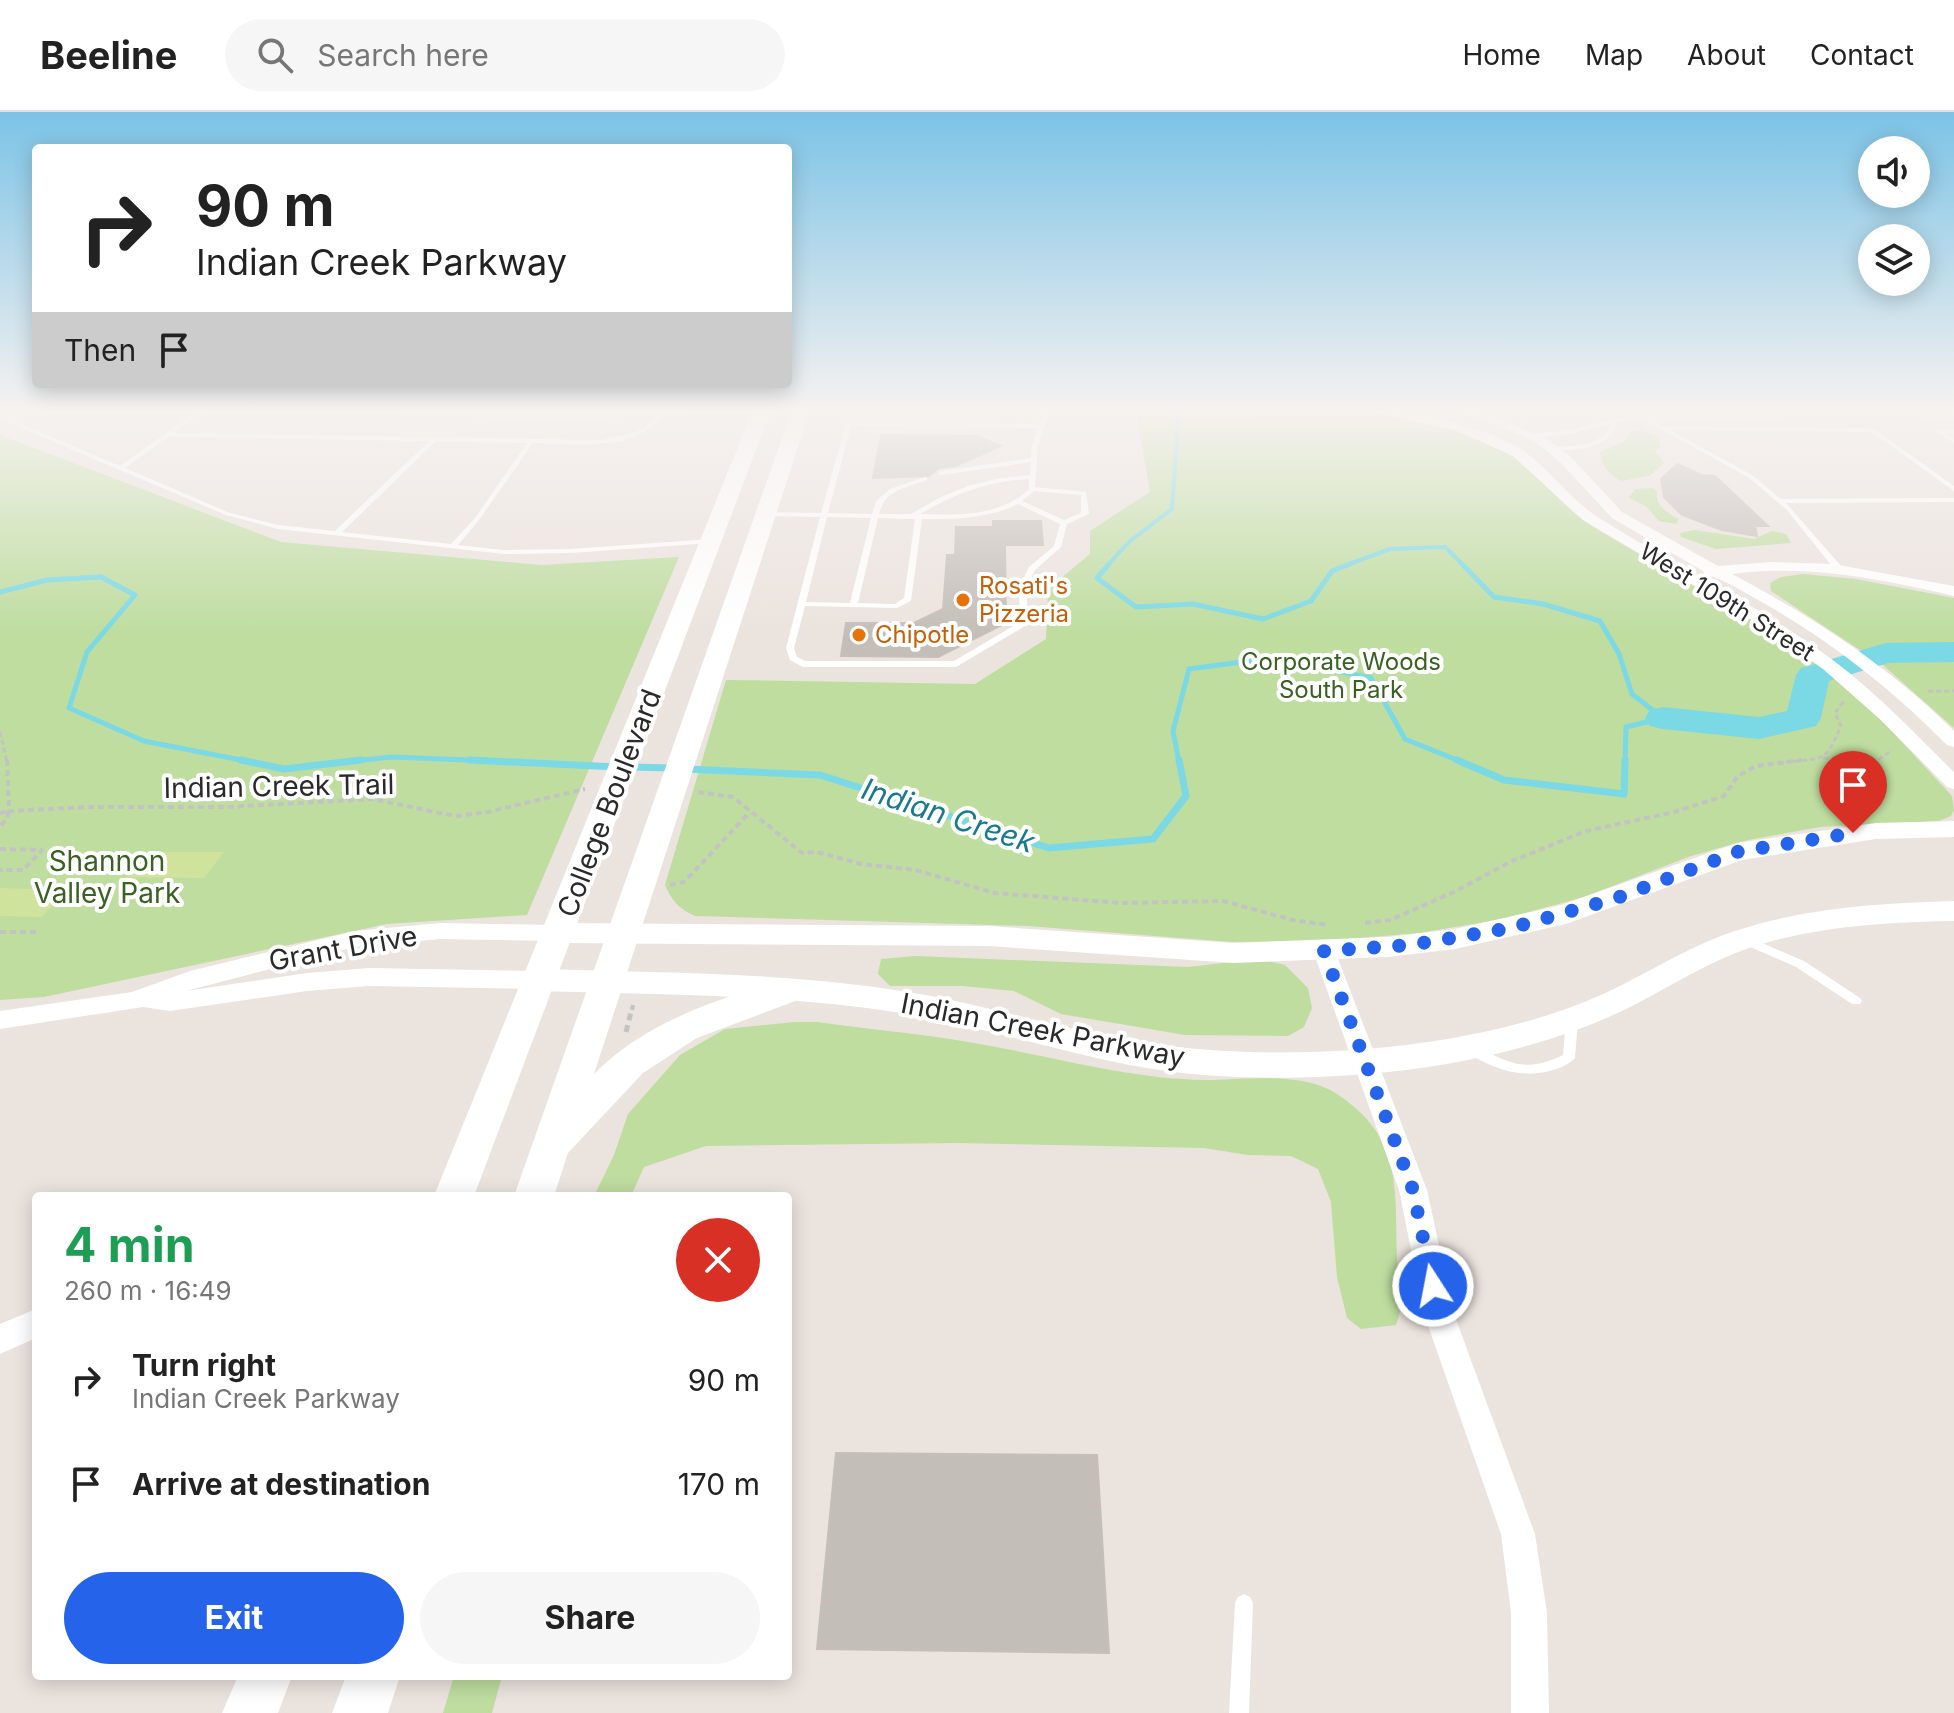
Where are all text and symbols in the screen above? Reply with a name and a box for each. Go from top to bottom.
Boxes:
search box [225,19,785,91]
text: Beeline [40,32,177,78]
icon: search [253,33,297,77]
text: Search here [317,37,489,73]
text: Home [1462,38,1541,72]
text: Map [1585,38,1643,72]
text: About [1687,38,1766,72]
text: Contact [1810,38,1914,72]
map controls [1858,136,1930,296]
button: sound [1858,136,1930,208]
text: 90 m [196,172,335,240]
icon: right [64,176,168,280]
button: layers [1858,224,1930,296]
text: Indian Creek Parkway [196,240,567,284]
icon: arrive [152,328,196,372]
text: Then [64,332,136,368]
street label: West 109th Street [1635,536,1820,667]
place label: Rosati's Pizzeria [979,571,1069,628]
marker: Rosati's Pizzeria [954,591,972,609]
place label: Chipotle [875,620,969,649]
marker: Chipotle [850,626,868,644]
park label: Corporate Woods South Park [1241,647,1441,704]
street label: College Boulevard [550,684,668,922]
pin [1819,751,1887,833]
icon: arrive [1831,763,1875,807]
street label: Indian Creek Trail [163,767,395,805]
water label: Indian Creek [857,770,1040,860]
park label: Shannon Valley Park [34,844,180,910]
street label: Grant Drive [266,918,420,978]
street label: Indian Creek Parkway [898,986,1188,1074]
text: 4 min [64,1215,195,1274]
button: close [676,1218,760,1302]
position arrow [1391,1244,1475,1328]
text: 260 m · 16:49 [64,1275,232,1306]
text: Turn right [132,1347,276,1383]
icon: right [64,1358,108,1402]
text: 90 m [688,1362,760,1398]
text: Indian Creek Parkway [132,1383,400,1414]
icon: arrive [64,1462,108,1506]
text: Arrive at destination [132,1466,430,1502]
text: 170 m [678,1466,760,1502]
button: Exit [64,1572,404,1664]
button: Share [420,1572,760,1664]

